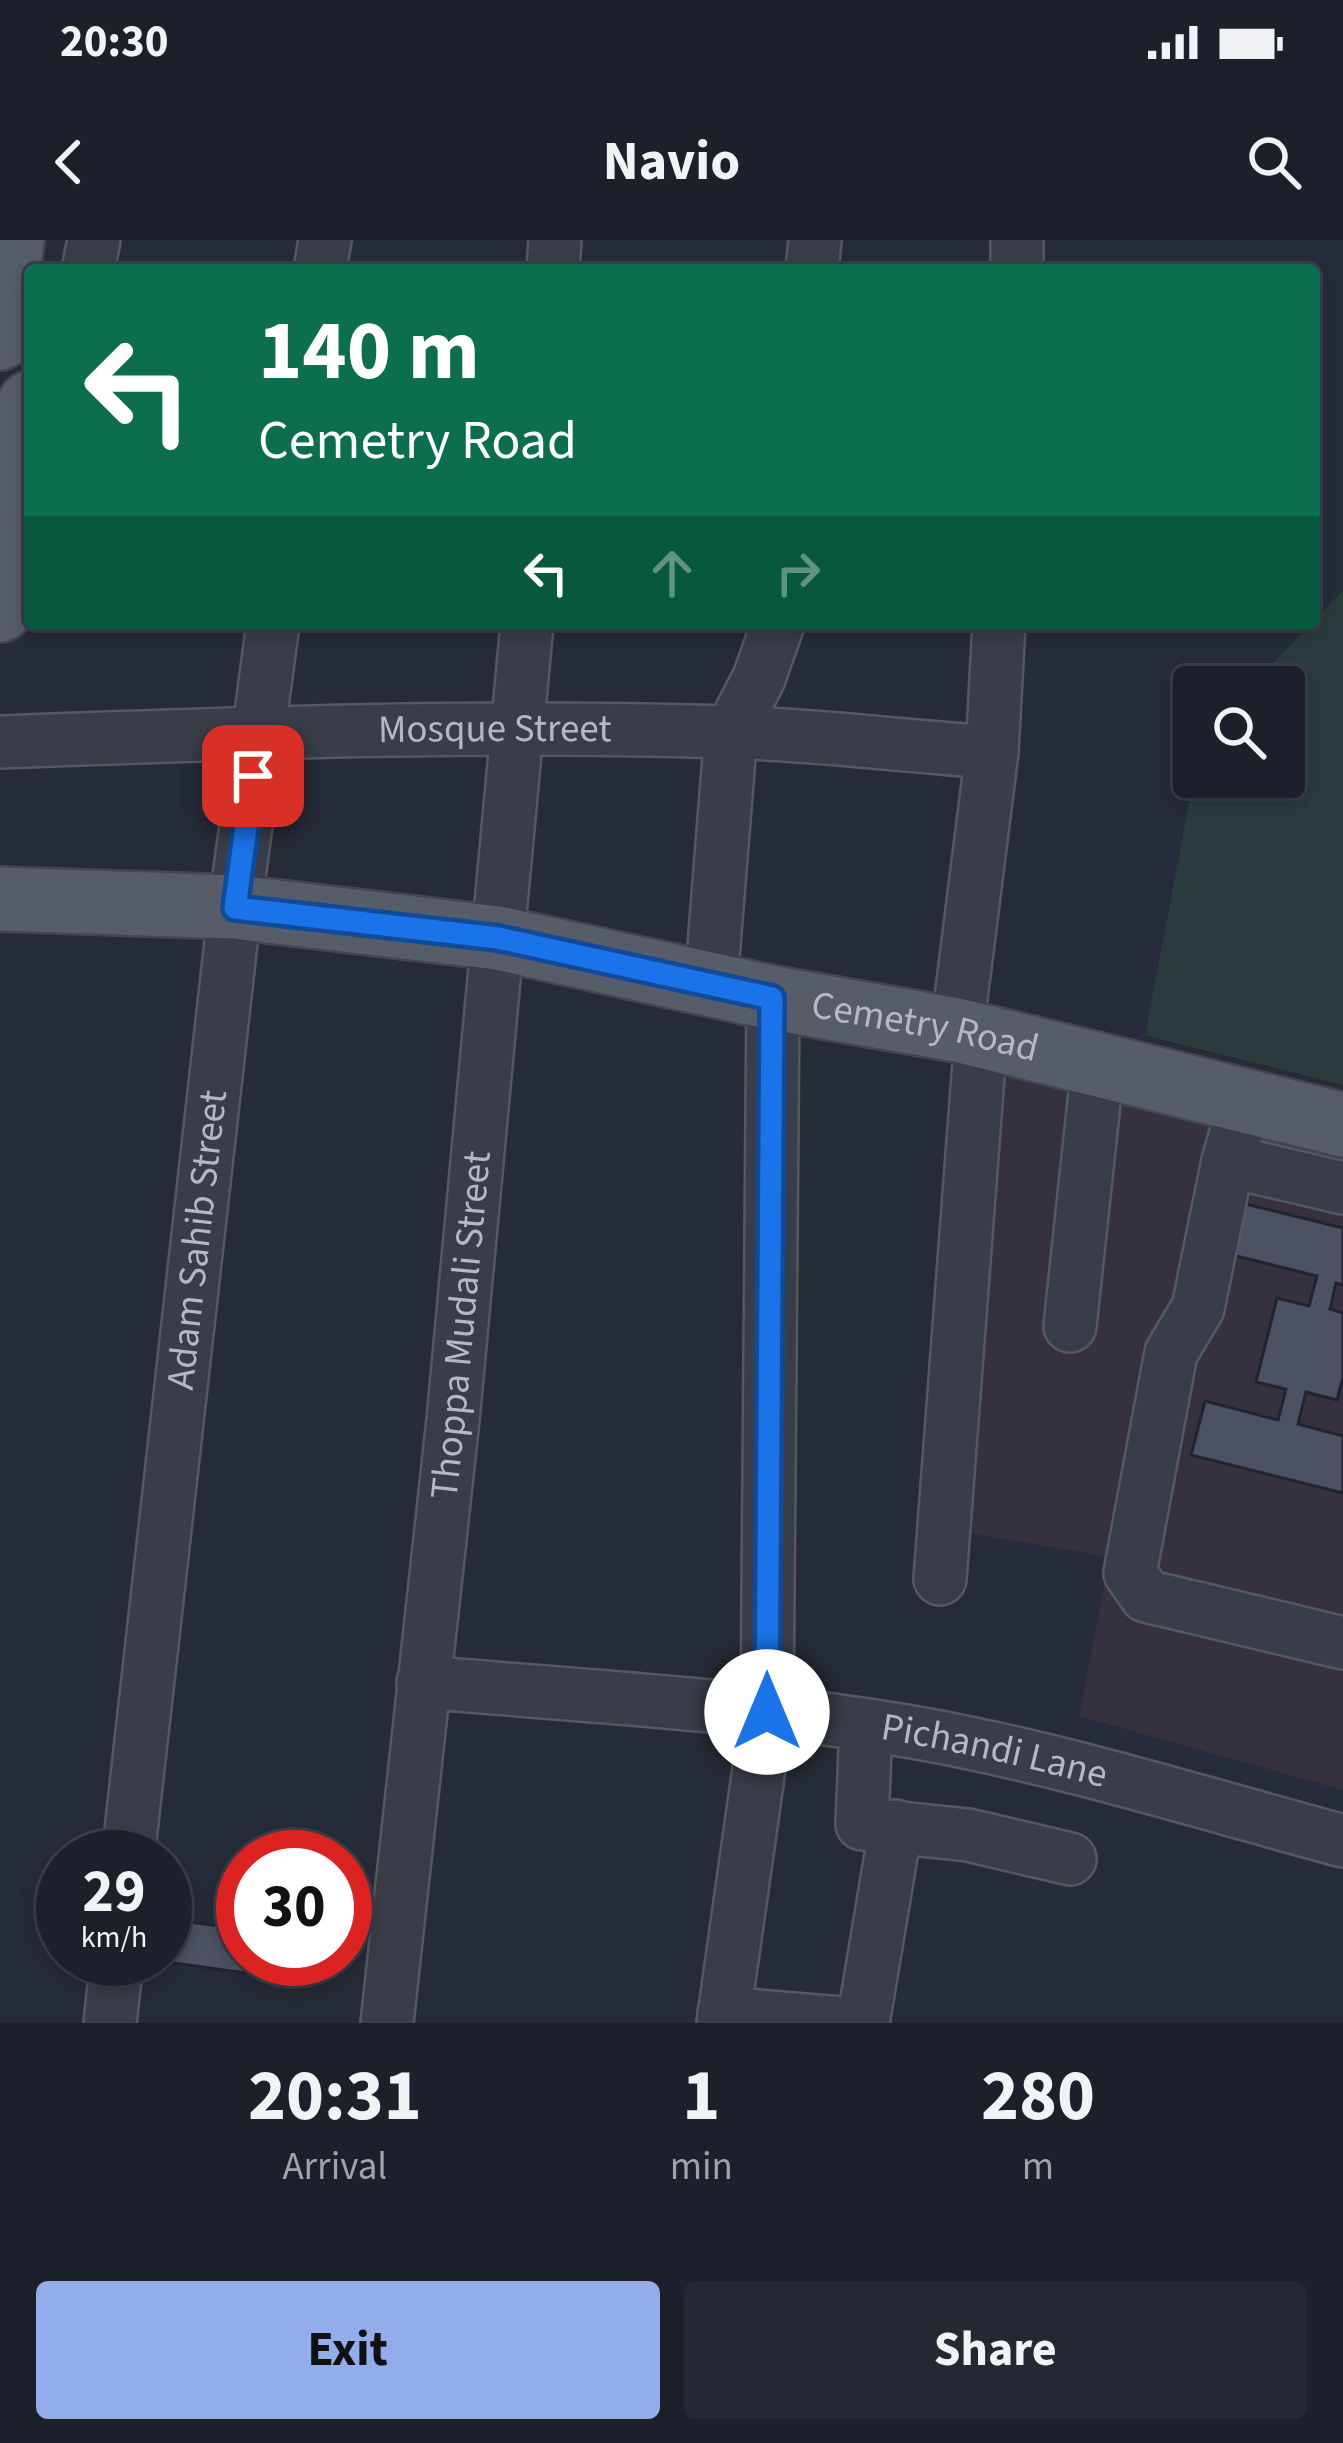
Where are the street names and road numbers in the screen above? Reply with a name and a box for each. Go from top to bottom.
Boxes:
street label: Mosque Street [378,701,612,758]
street label: Cemetry Road [807,977,1044,1077]
street label: Adam Sahib Street [153,1087,242,1393]
street label: Thoppa Mudali Street [417,1148,506,1502]
street label: Pichandi Lane [877,1699,1113,1803]

